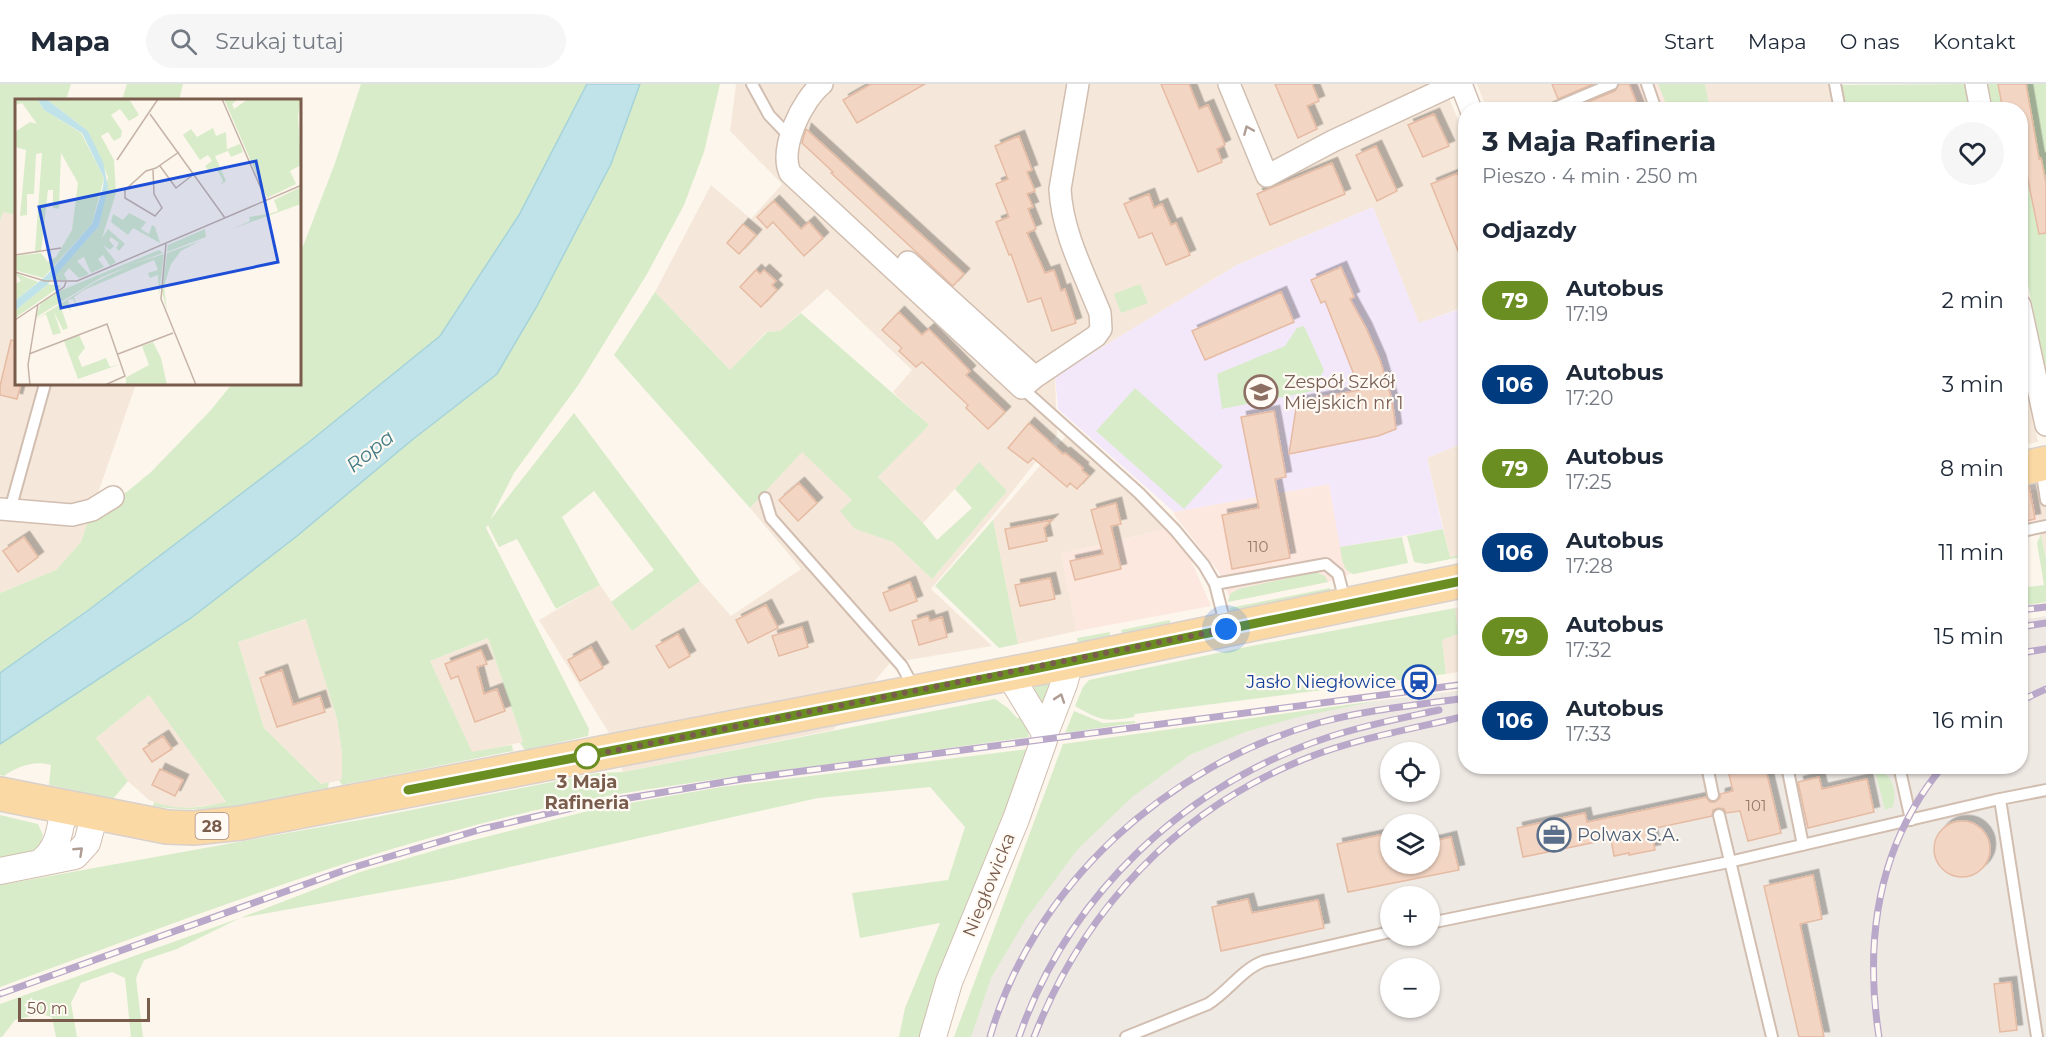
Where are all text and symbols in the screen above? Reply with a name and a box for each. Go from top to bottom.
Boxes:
search box [146,14,566,68]
text: Mapa [30,24,110,58]
icon: search [167,25,200,58]
text: Szukaj tutaj [215,28,344,55]
text: Start [1664,29,1715,54]
text: Mapa [1748,29,1807,54]
text: O nas [1840,29,1900,54]
text: Kontakt [1933,29,2016,54]
inset map [15,99,302,386]
button: heart [1941,122,2004,185]
text: 3 Maja Rafineria [1482,124,1716,158]
one-way arrow [1243,125,1255,136]
text: Pieszo · 4 min · 250 m [1482,164,1698,188]
text: Odjazdy [1482,217,1576,244]
text: Autobus [1566,275,1663,302]
text: 2 min [1942,287,2004,314]
text: 79 [1502,288,1528,313]
text: 17:19 [1566,302,1608,326]
text: Autobus [1566,359,1663,386]
place label: Zespół Szkół Miejskich nr 1 [1284,371,1404,414]
text: 3 min [1942,371,2004,398]
text: 106 [1497,372,1533,397]
school or university icon: Zespół Szkół Miejskich nr 1 [1243,374,1279,410]
text: 17:20 [1566,386,1613,410]
water label: Ropa [341,425,399,477]
text: Autobus [1566,443,1663,470]
text: 8 min [1940,455,2004,482]
text: 79 [1502,456,1528,481]
text: 17:25 [1566,470,1612,494]
text: Autobus [1566,527,1663,554]
house number: 110 [1248,537,1268,556]
text: 11 min [1938,539,2004,566]
text: 106 [1497,540,1533,565]
text: 17:28 [1566,554,1613,578]
text: Autobus [1566,611,1663,638]
your location [1211,614,1241,644]
text: 15 min [1934,623,2004,650]
text: 79 [1502,624,1528,649]
text: 17:32 [1566,638,1611,662]
station icon: Jasło Niegłowice [1401,664,1437,700]
place label: Jasło Niegłowice [1245,671,1396,693]
one-way arrow [1052,693,1065,704]
text: Autobus [1566,695,1663,722]
text: 16 min [1933,707,2004,734]
text: 106 [1497,708,1533,733]
text: 17:33 [1566,722,1611,746]
map controls [1380,742,1440,1018]
button: locate [1380,742,1440,802]
marker: 3 Maja Rafineria [574,743,600,769]
place label: 3 Maja Rafineria [545,771,629,814]
house number: 101 [1746,796,1766,815]
road number: 28 [196,813,228,839]
button: layers [1380,814,1440,874]
office icon: Polwax S.A. [1536,817,1572,853]
place label: Polwax S.A. [1577,824,1679,846]
street label: Niegłowicka [958,830,1020,940]
one-way arrow [73,847,83,858]
button: + [1380,886,1440,946]
button: − [1380,958,1440,1018]
scale bar [18,995,150,1022]
text: 50 m [27,999,68,1018]

